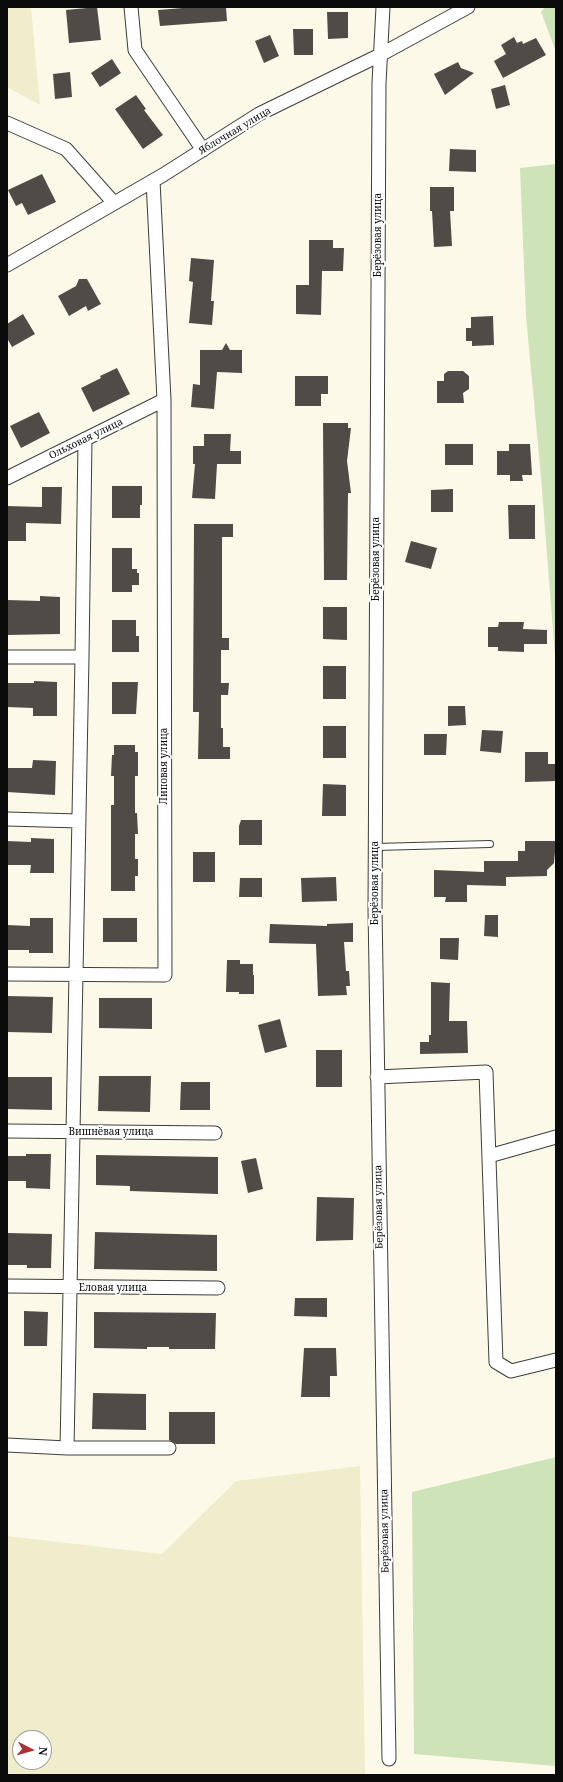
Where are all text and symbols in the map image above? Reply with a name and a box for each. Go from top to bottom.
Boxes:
street label: Яблочная улица [197,105,273,157]
street label: Берёзовая улица [372,193,384,277]
street label: Ольховая улица [47,416,125,462]
street label: Берёзовая улица [370,517,382,601]
street label: Липовая улица [158,728,170,804]
street label: Берёзовая улица [369,841,381,925]
street label: Вишнёвая улица [68,1126,154,1138]
street label: Берёзовая улица [372,1165,386,1249]
street label: Еловая улица [79,1282,147,1294]
street label: Берёзовая улица [378,1489,392,1573]
north arrow [12,1730,52,1770]
text: N [36,1746,51,1756]

